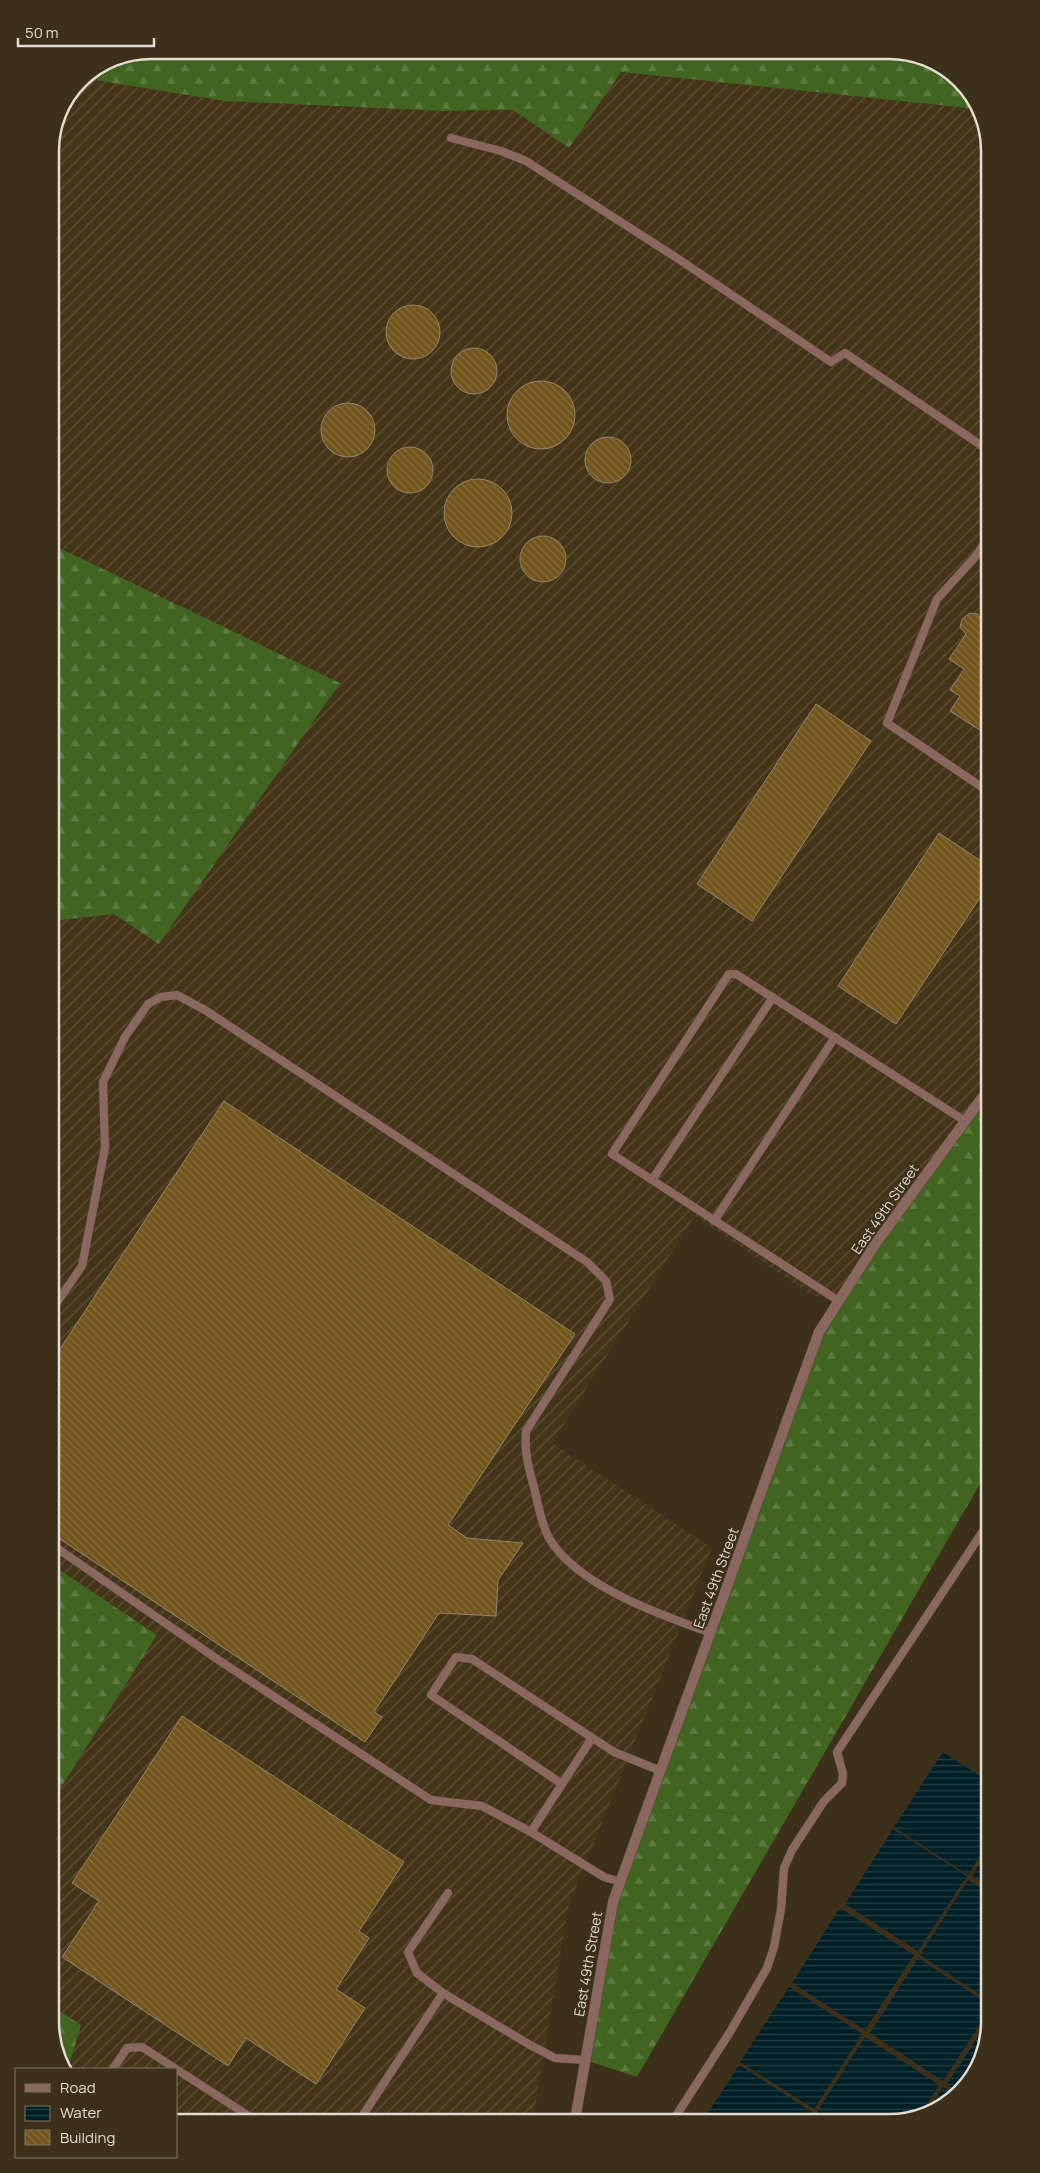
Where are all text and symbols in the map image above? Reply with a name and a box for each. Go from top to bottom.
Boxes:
scale bar [18,15,154,47]
text: 50 m [25,22,59,43]
street label: East 49th Street [846,1159,923,1258]
street label: East 49th Street [688,1524,743,1631]
street label: East 49th Street [569,1910,606,2018]
legend [15,2068,178,2158]
text: Road [60,2077,96,2098]
text: Water [60,2102,102,2123]
text: Building [60,2127,115,2148]

